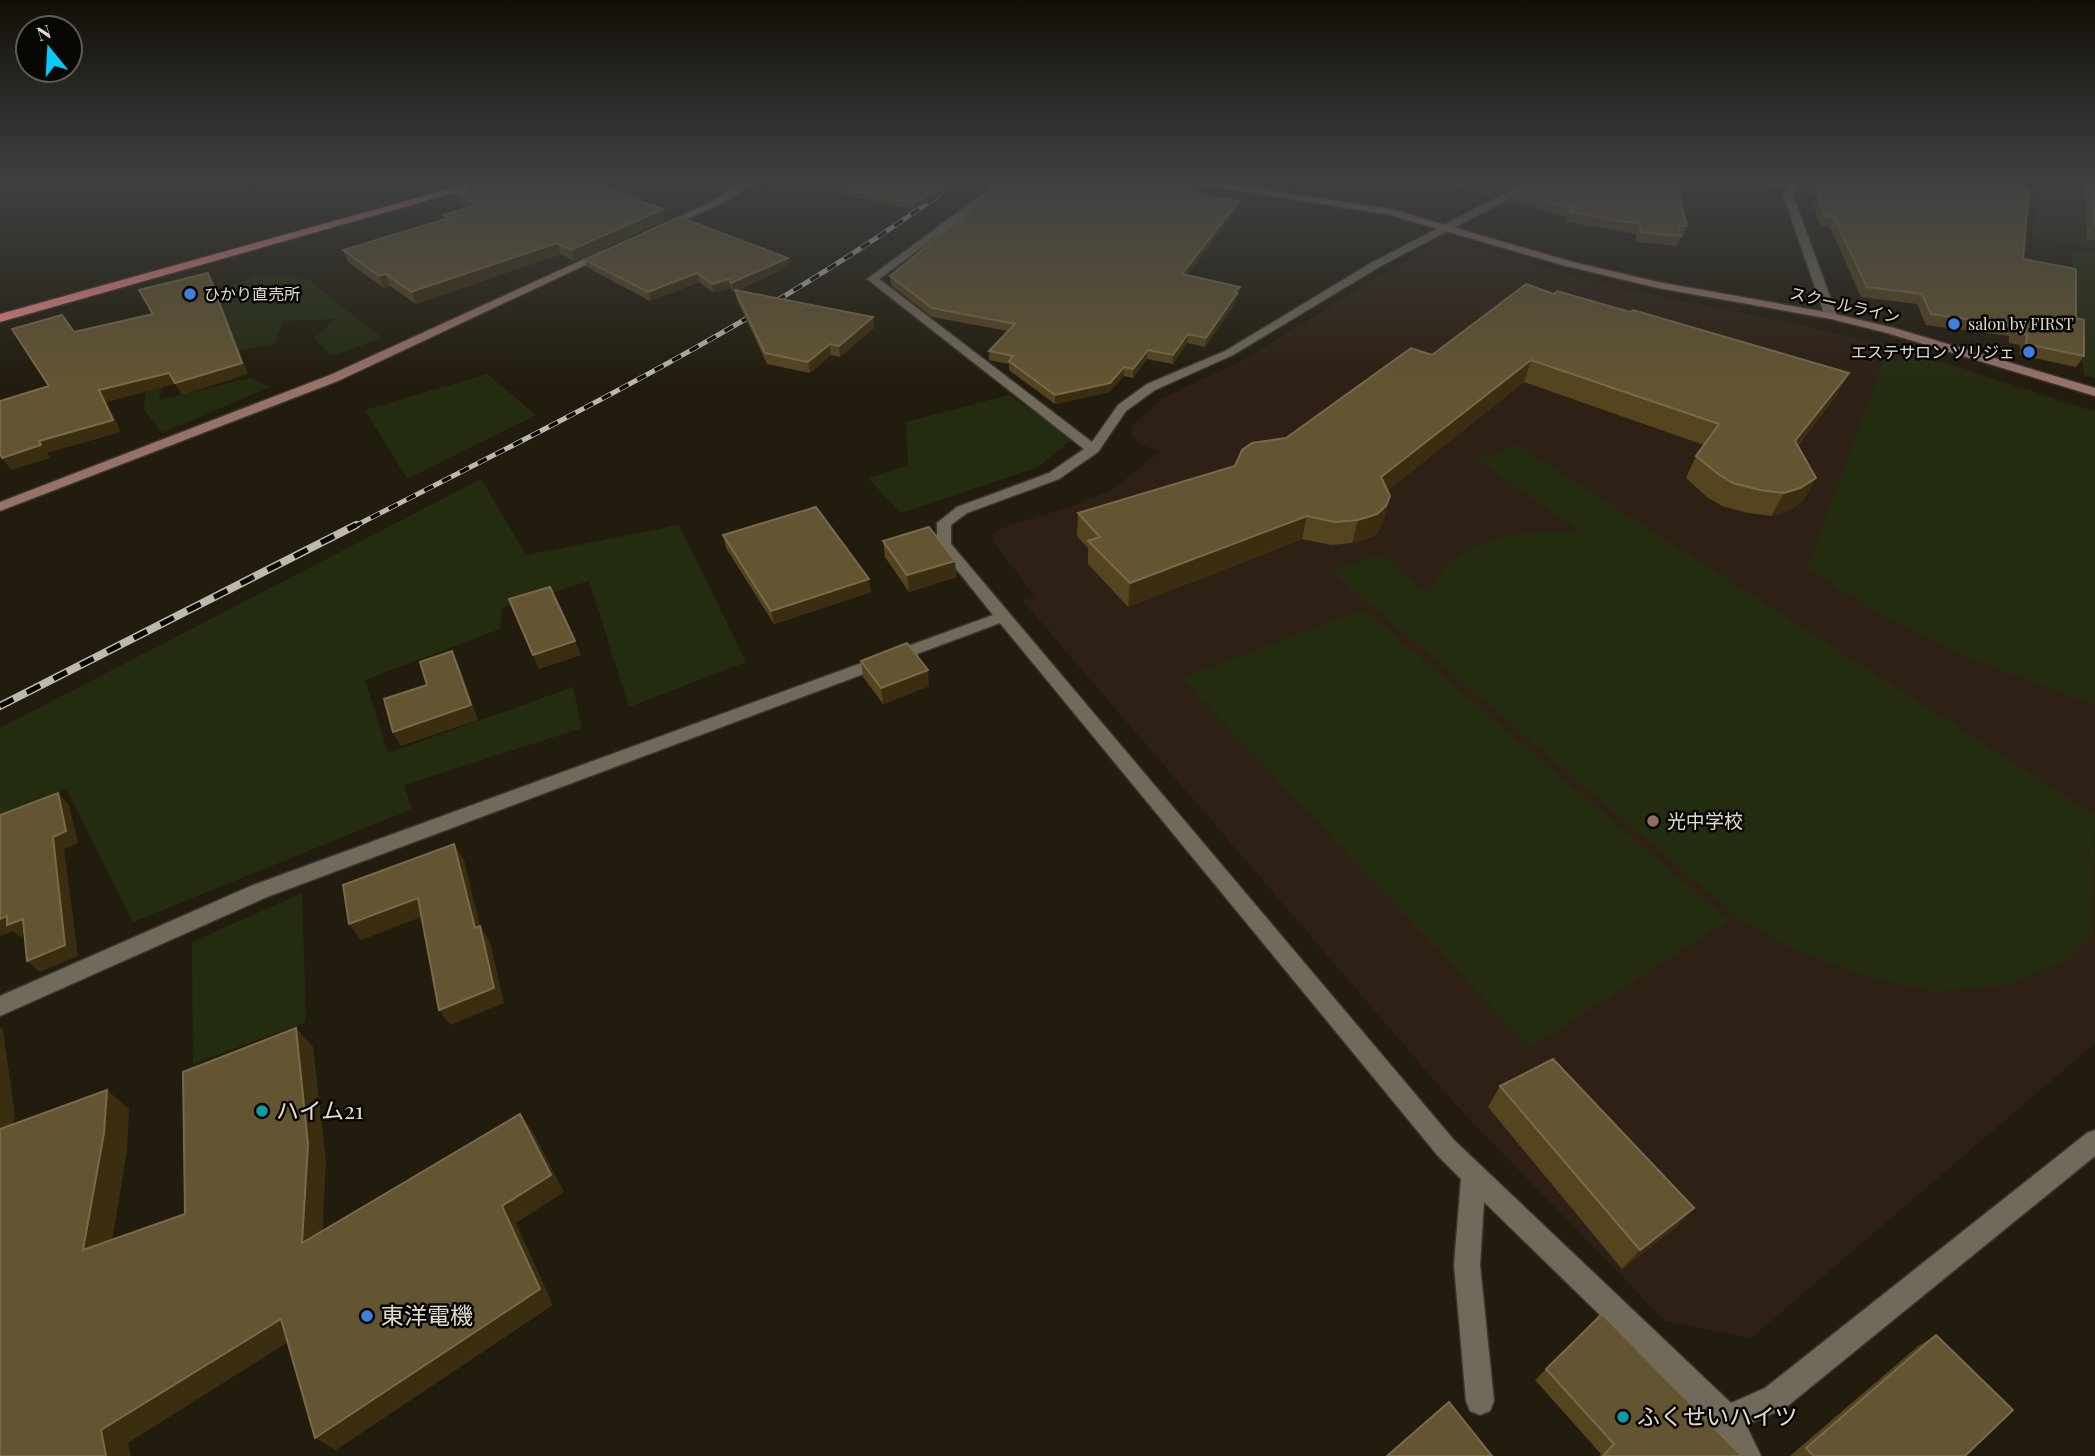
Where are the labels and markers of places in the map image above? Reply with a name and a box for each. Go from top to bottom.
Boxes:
place label: ひかり直売所 [204,283,300,304]
marker: ひかり直売所 [182,286,198,302]
place label: salon by FIRST [1968,313,2074,334]
marker: salon by FIRST [1946,316,1962,332]
place label: エステサロン ソリジェ [1851,341,2015,362]
marker: エステサロン ソリジェ [2021,344,2037,360]
place label: 光中学校 [1667,807,1743,833]
marker: 光中学校 [1645,813,1661,829]
place label: ハイム21 [276,1094,364,1125]
marker: ハイム21 [254,1103,270,1119]
place label: 東洋電機 [381,1299,473,1330]
marker: 東洋電機 [359,1308,375,1324]
place label: ふくせいハイツ [1637,1400,1798,1431]
marker: ふくせいハイツ [1615,1409,1631,1425]

